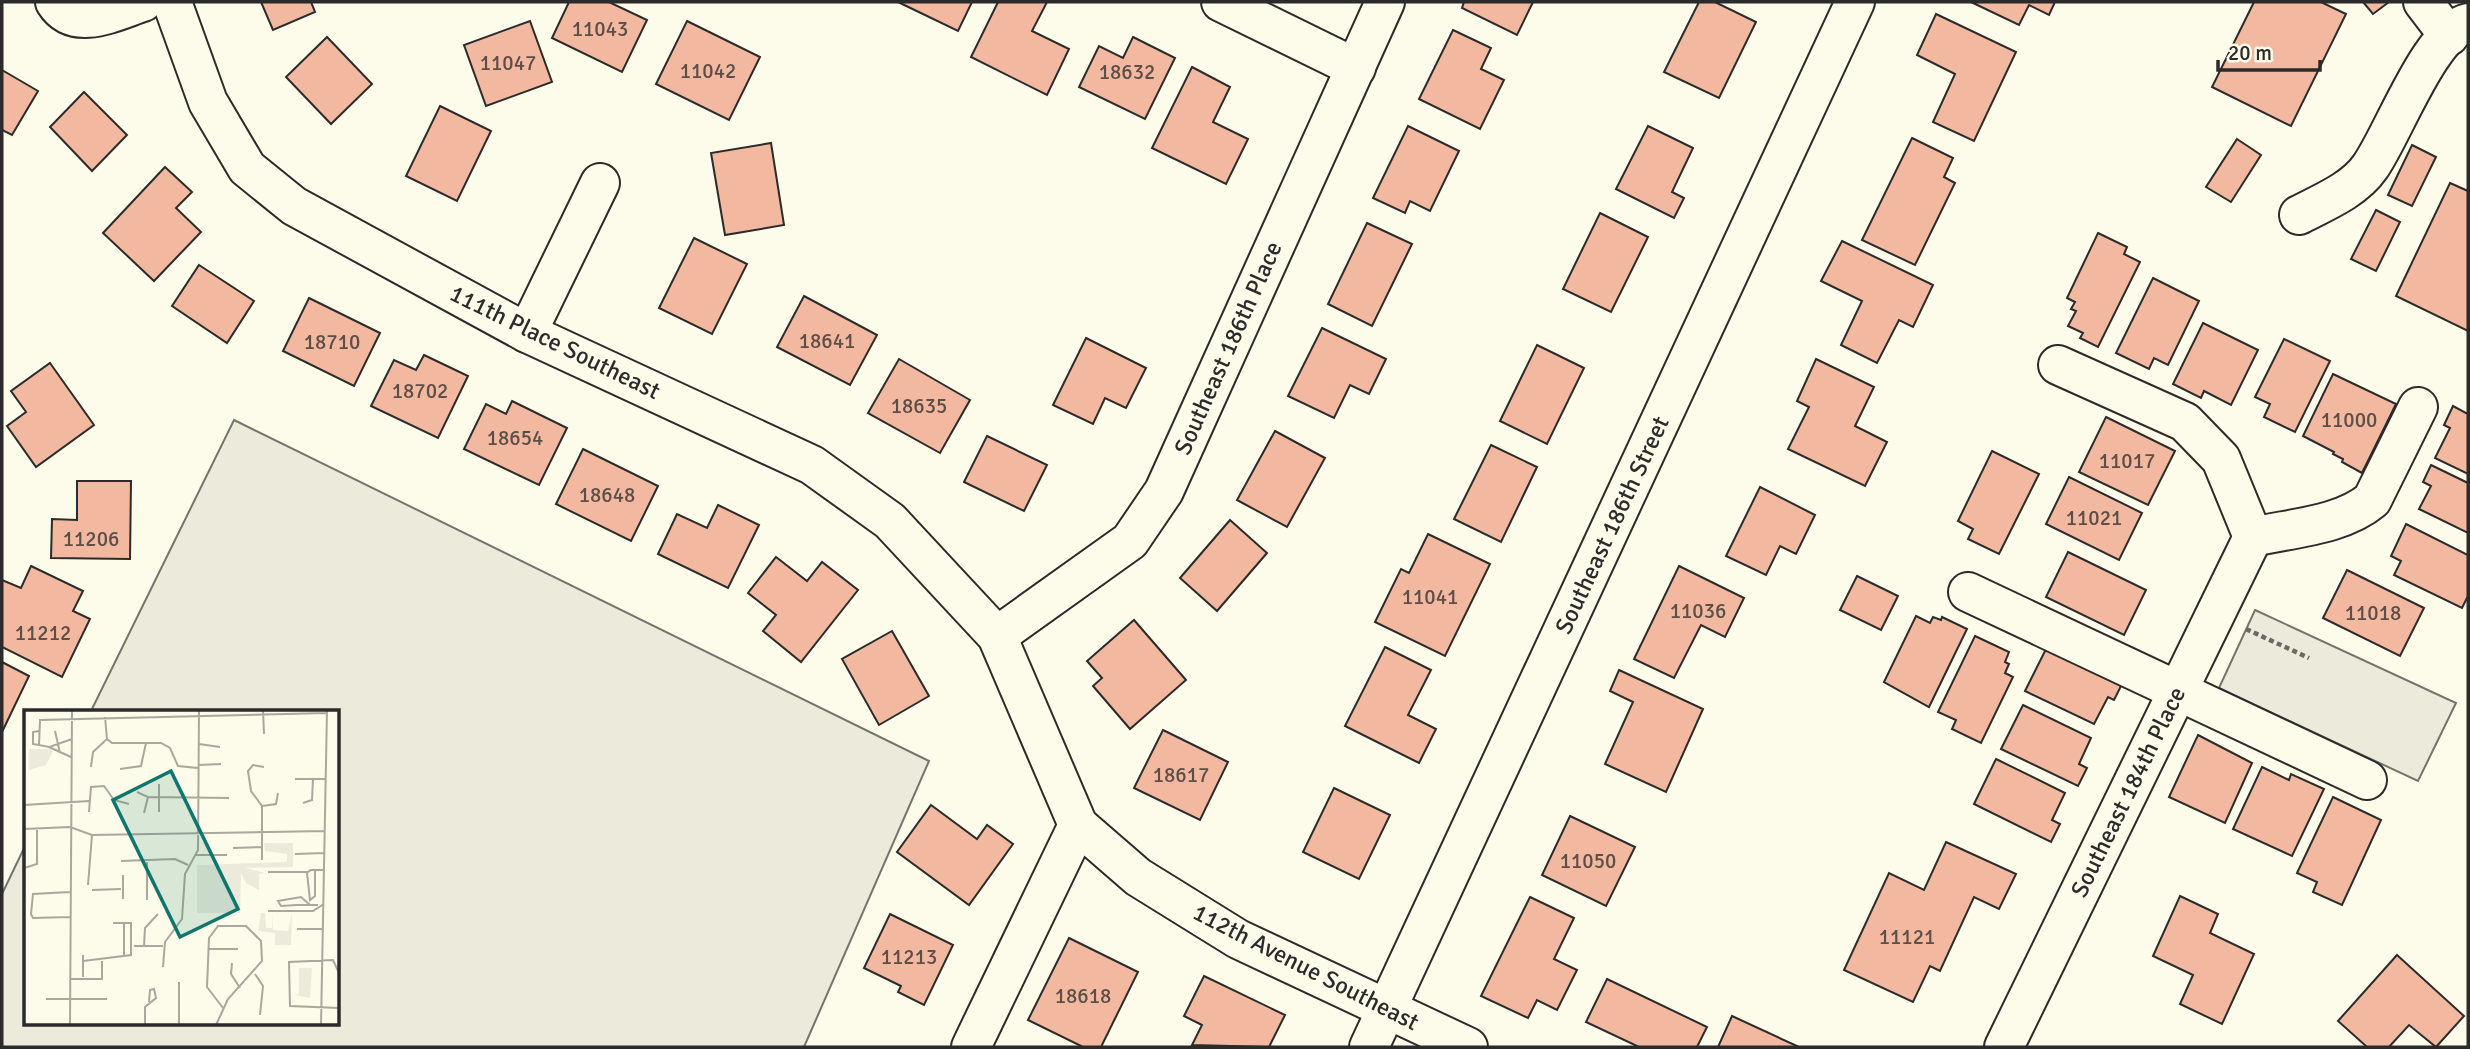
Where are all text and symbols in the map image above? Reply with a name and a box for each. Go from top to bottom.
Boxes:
house number: 11043 [572,16,628,42]
scale bar [2218,28,2320,72]
text: 20 m [2228,40,2272,66]
house number: 11047 [480,50,536,76]
house number: 11042 [680,58,736,84]
house number: 18632 [1099,59,1155,85]
street label: Southeast 186th Place [1167,237,1289,459]
street label: 111th Place Southeast [445,278,665,406]
house number: 18641 [799,328,855,354]
house number: 18710 [304,329,360,355]
house number: 18702 [392,378,448,404]
house number: 18635 [891,393,947,419]
house number: 11000 [2321,407,2377,433]
street label: Southeast 186th Street [1548,411,1676,639]
house number: 18654 [487,425,543,451]
house number: 11017 [2099,448,2155,474]
house number: 18648 [579,482,635,508]
house number: 11021 [2066,505,2122,531]
house number: 11206 [63,526,119,552]
house number: 11041 [1402,584,1458,610]
house number: 11036 [1670,598,1726,624]
house number: 11018 [2345,600,2401,626]
house number: 11212 [15,620,71,646]
street label: Southeast 184th Place [2064,682,2192,902]
inset map [24,710,340,1024]
house number: 18617 [1153,762,1209,788]
house number: 11050 [1560,848,1616,874]
street label: 112th Avenue Southeast [1188,897,1424,1037]
house number: 11121 [1879,924,1935,950]
house number: 11213 [881,944,937,970]
house number: 18618 [1055,983,1111,1009]

